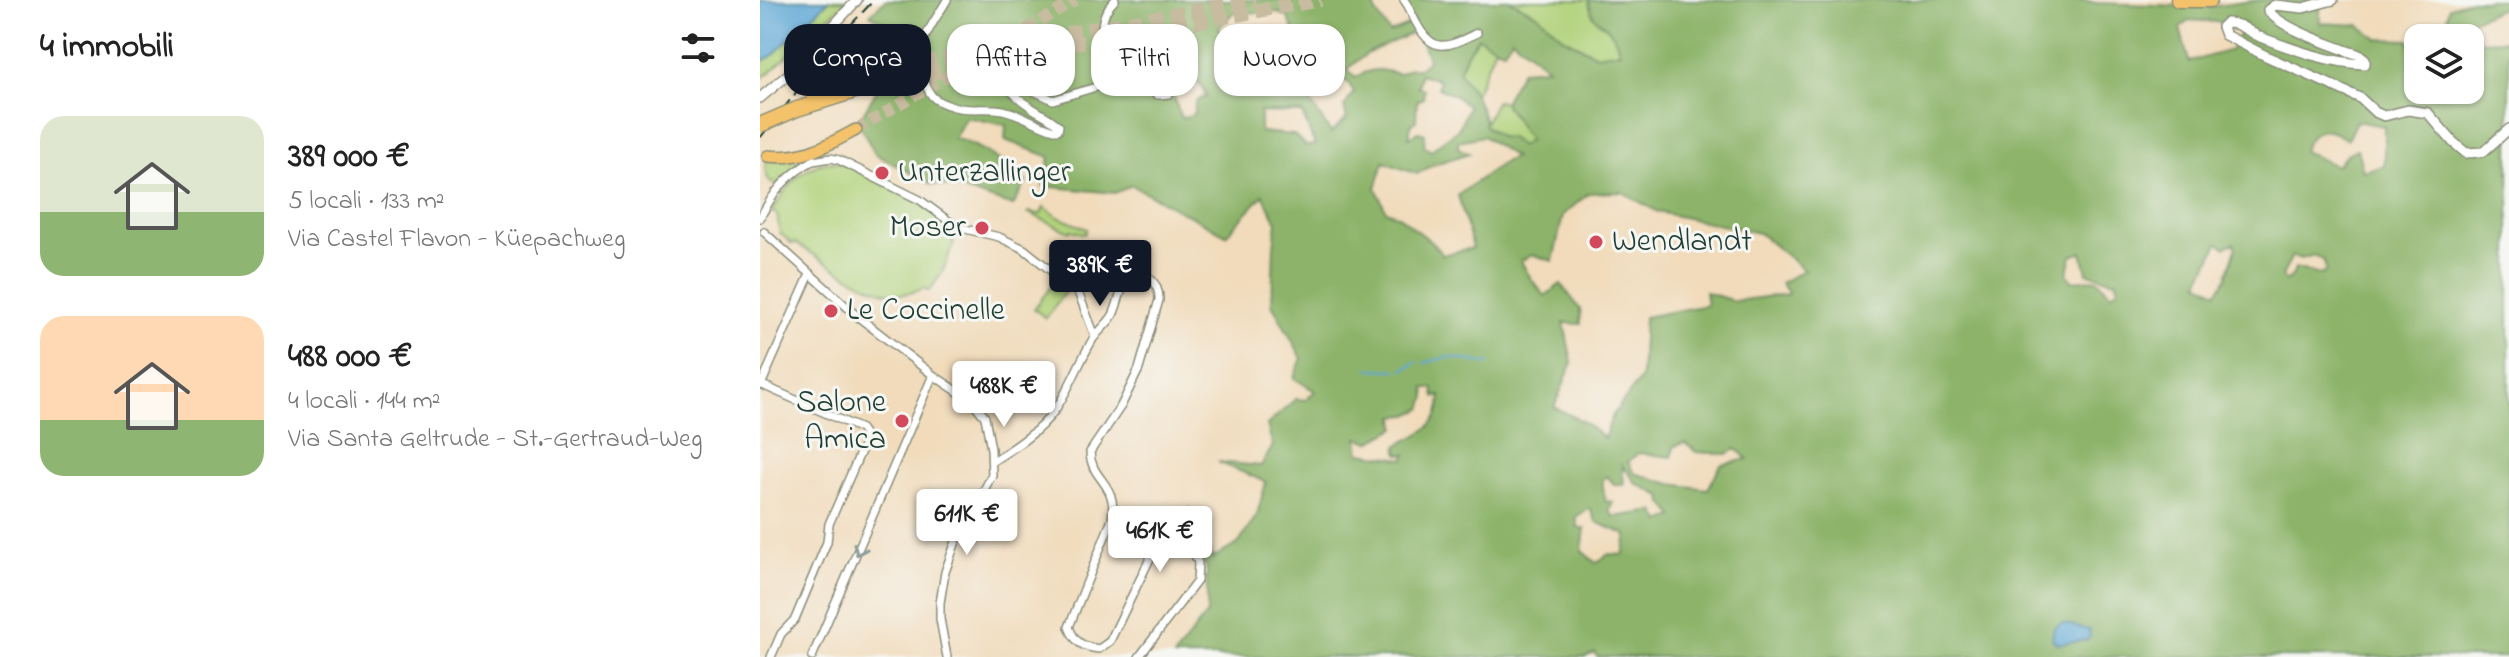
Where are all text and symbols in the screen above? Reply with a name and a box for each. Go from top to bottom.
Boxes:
text: 4 immobili [40,23,174,73]
chip: Compra [784,24,931,96]
chip: Affitta [947,24,1075,96]
chip: Filtri [1091,24,1198,96]
chip: Nuovo [1214,24,1345,96]
map controls [2404,24,2484,104]
button: layers [2404,24,2484,104]
icon: filters [676,26,720,70]
text: 389 000 € [288,133,410,183]
icon: home [104,148,200,244]
place label: Unterzallinger [898,150,1071,197]
marker: Unterzallinger [873,164,891,182]
text: 5 locali · 133 m² [288,183,445,221]
place label: Moser [889,205,966,252]
marker: Moser [973,219,991,237]
place label: Wendlandt [1612,219,1752,266]
text: Via Castel Flavon - Küepachweg [288,221,625,259]
marker: Wendlandt [1587,233,1605,251]
pin: 389K € [1035,240,1165,308]
text: 389K € [1067,247,1133,285]
place label: Le Coccinelle [847,288,1005,335]
marker: Le Coccinelle [822,302,840,320]
text: 488 000 € [288,333,412,383]
icon: home [104,348,200,444]
pin: 488K € [939,361,1069,429]
text: 488K € [970,368,1038,406]
place label: Salone Amica [796,380,887,464]
text: 4 locali · 144 m² [288,383,440,421]
marker: Salone Amica [893,412,911,430]
text: Via Santa Geltrude - St.-Gertraud-Weg [288,421,702,459]
pin: 611K € [902,489,1032,557]
text: 611K € [934,496,1000,534]
pin: 461K € [1095,506,1225,574]
text: 461K € [1126,513,1194,551]
one-way arrow [852,542,868,556]

